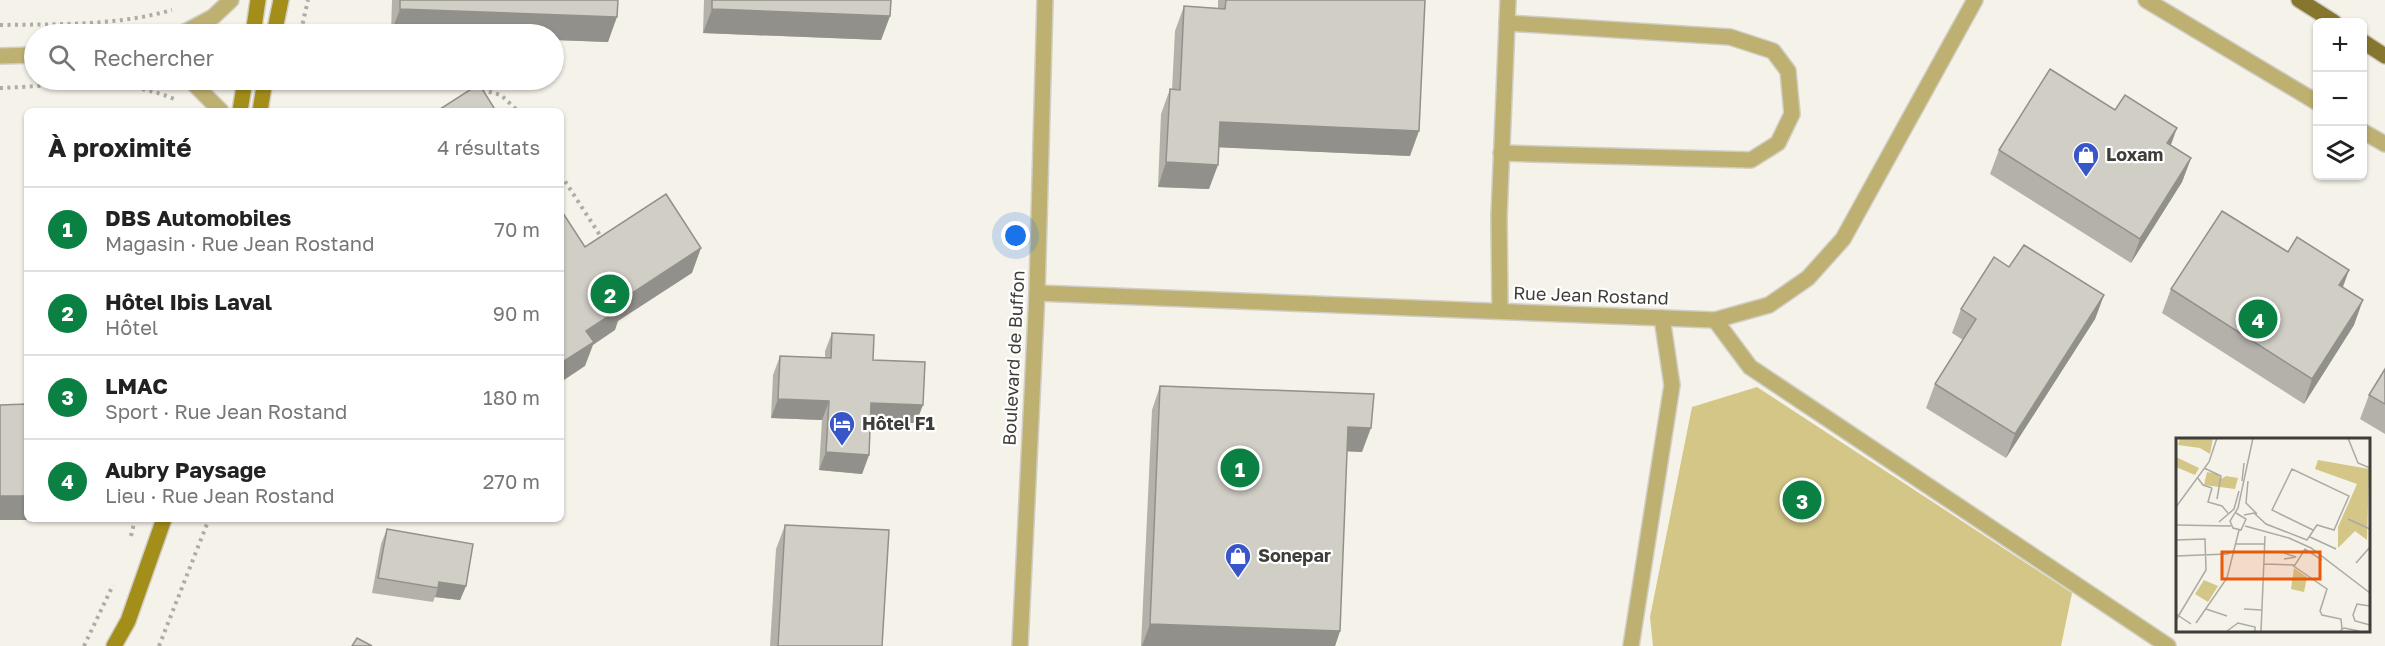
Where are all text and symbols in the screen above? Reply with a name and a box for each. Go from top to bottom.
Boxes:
map controls [2313,18,2367,180]
button: + [2313,18,2367,72]
search box [24,24,564,90]
icon: search [45,41,78,74]
text: Rechercher [93,44,214,71]
button: − [2313,72,2367,126]
button: layers [2313,126,2367,180]
text: À proximité [48,132,192,163]
text: 4 résultats [437,135,540,159]
shop icon: Loxam [2071,140,2101,178]
place label: Loxam [2106,143,2163,165]
text: DBS Automobiles [105,204,291,231]
text: 1 [62,217,73,241]
text: 70 m [494,217,540,241]
your location [1001,221,1030,250]
text: Magasin · Rue Jean Rostand [105,231,374,255]
street label: Boulevard de Buffon [997,270,1029,446]
pin: 2 [590,272,630,316]
street label: Rue Jean Rostand [1513,281,1669,309]
text: Hôtel Ibis Laval [105,288,272,315]
pin: 4 [2238,296,2278,342]
text: 2 [61,301,74,325]
text: 90 m [493,301,540,325]
text: Hôtel [105,315,158,339]
text: LMAC [105,372,168,399]
text: 3 [61,385,74,409]
text: 180 m [483,385,540,409]
text: Sport · Rue Jean Rostand [105,399,347,423]
hotel icon: Hôtel F1 [827,409,857,447]
place label: Hôtel F1 [862,412,935,434]
inset map [2176,438,2370,631]
pin: 1 [1220,446,1260,490]
text: Aubry Paysage [105,456,266,483]
text: 4 [61,469,74,493]
text: 270 m [483,469,540,493]
pin: 3 [1782,478,1822,522]
text: Lieu · Rue Jean Rostand [105,483,335,507]
shop icon: Sonepar [1223,541,1253,579]
place label: Sonepar [1258,544,1331,566]

